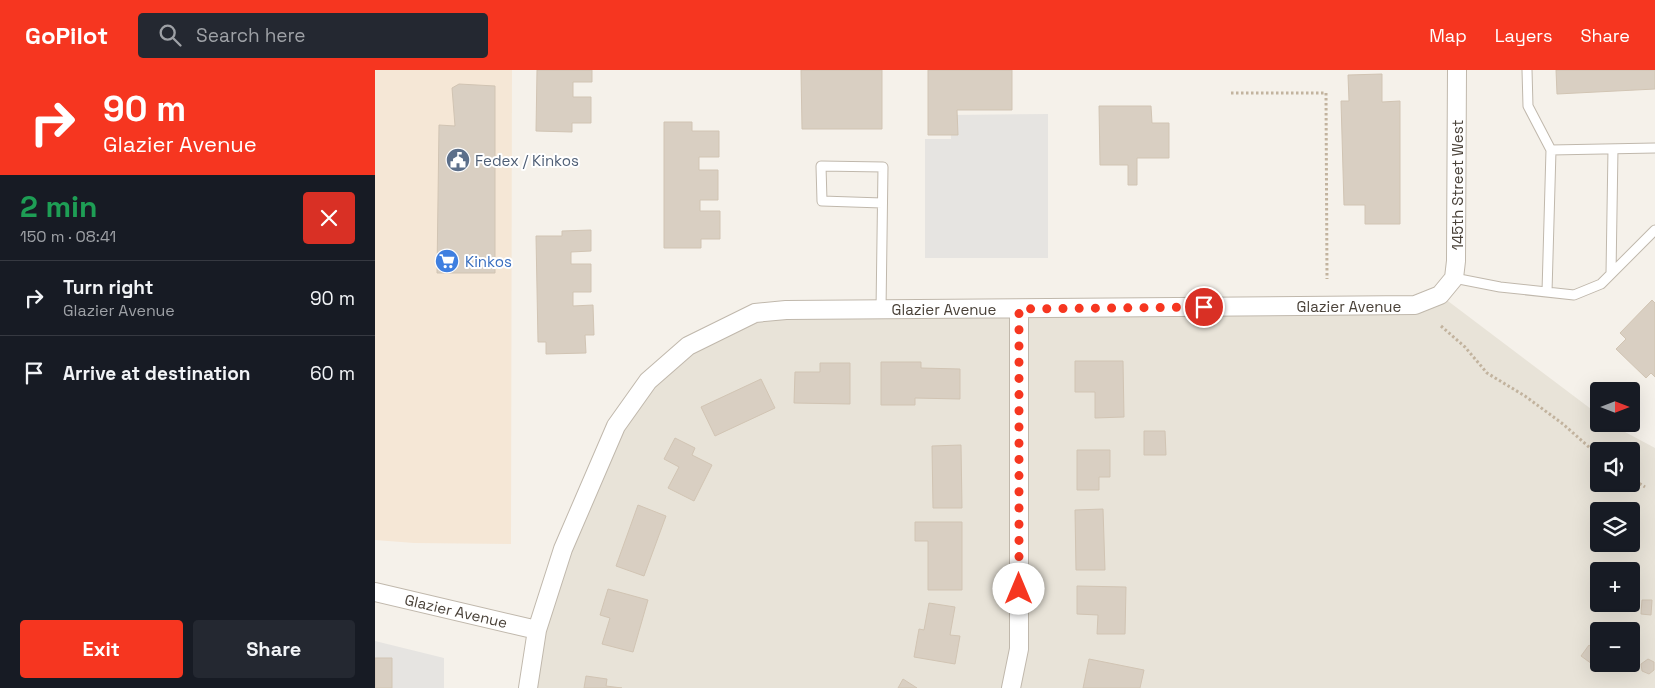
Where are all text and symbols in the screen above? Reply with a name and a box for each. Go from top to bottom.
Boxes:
search box [138,13,488,58]
text: GoPilot [25,20,108,51]
icon: search [156,21,184,49]
text: Search here [196,23,306,48]
text: Map [1429,24,1467,47]
text: Layers [1495,24,1552,47]
text: Share [1580,24,1630,47]
text: 90 m [103,87,186,131]
icon: right [20,90,85,155]
street label: 145th Street West [1448,120,1467,250]
text: Glazier Avenue [103,130,257,158]
public building icon: Fedex / Kinkos [445,147,471,173]
place label: Fedex / Kinkos [475,151,579,170]
text: 2 min [20,187,98,226]
button: close [303,192,355,244]
text: 150 m · 08:41 [20,226,116,247]
supermarket icon: Kinkos [434,248,460,274]
place label: Kinkos [465,252,512,271]
text: Turn right [63,275,153,300]
icon: right [20,284,48,312]
text: 90 m [310,286,355,311]
pin [1183,286,1225,328]
icon: arrive [1190,293,1218,321]
street label: Glazier Avenue [1297,297,1402,316]
text: Glazier Avenue [63,300,175,321]
street label: Glazier Avenue [892,300,997,319]
icon: arrive [20,359,48,387]
text: Arrive at destination [63,361,251,386]
text: 60 m [310,361,355,386]
north arrow [1590,382,1640,432]
map controls [1590,382,1640,672]
button: sound [1590,442,1640,492]
button: layers [1590,502,1640,552]
position arrow [992,562,1044,614]
button: + [1590,562,1640,612]
street label: Glazier Avenue [403,590,509,632]
button: Exit [20,620,183,678]
button: Share [193,620,355,678]
button: − [1590,622,1640,672]

